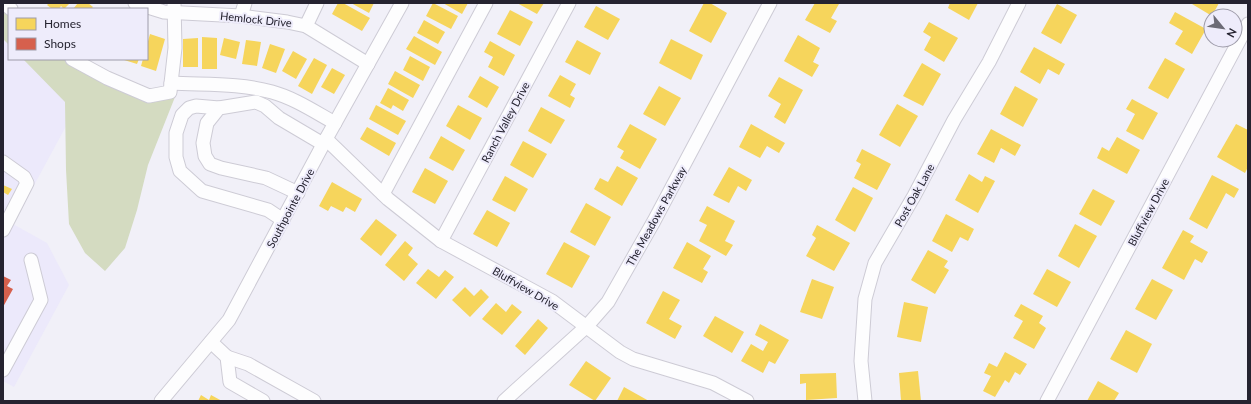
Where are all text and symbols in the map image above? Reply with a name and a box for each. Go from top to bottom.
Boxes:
legend [8,8,148,60]
north arrow [1203,8,1243,48]
street label: Hemlock Drive [220,9,293,29]
text: Homes [44,16,81,31]
text: N [1224,26,1240,40]
text: Shops [44,36,76,51]
street label: Ranch Valley Drive [478,79,532,165]
street label: Post Oak Lane [891,161,937,229]
street label: The Meadows Parkway [623,164,689,268]
street label: Southpointe Drive [264,166,317,250]
street label: Bluffview Drive [1125,176,1171,248]
street label: Bluffview Drive [490,264,562,312]

